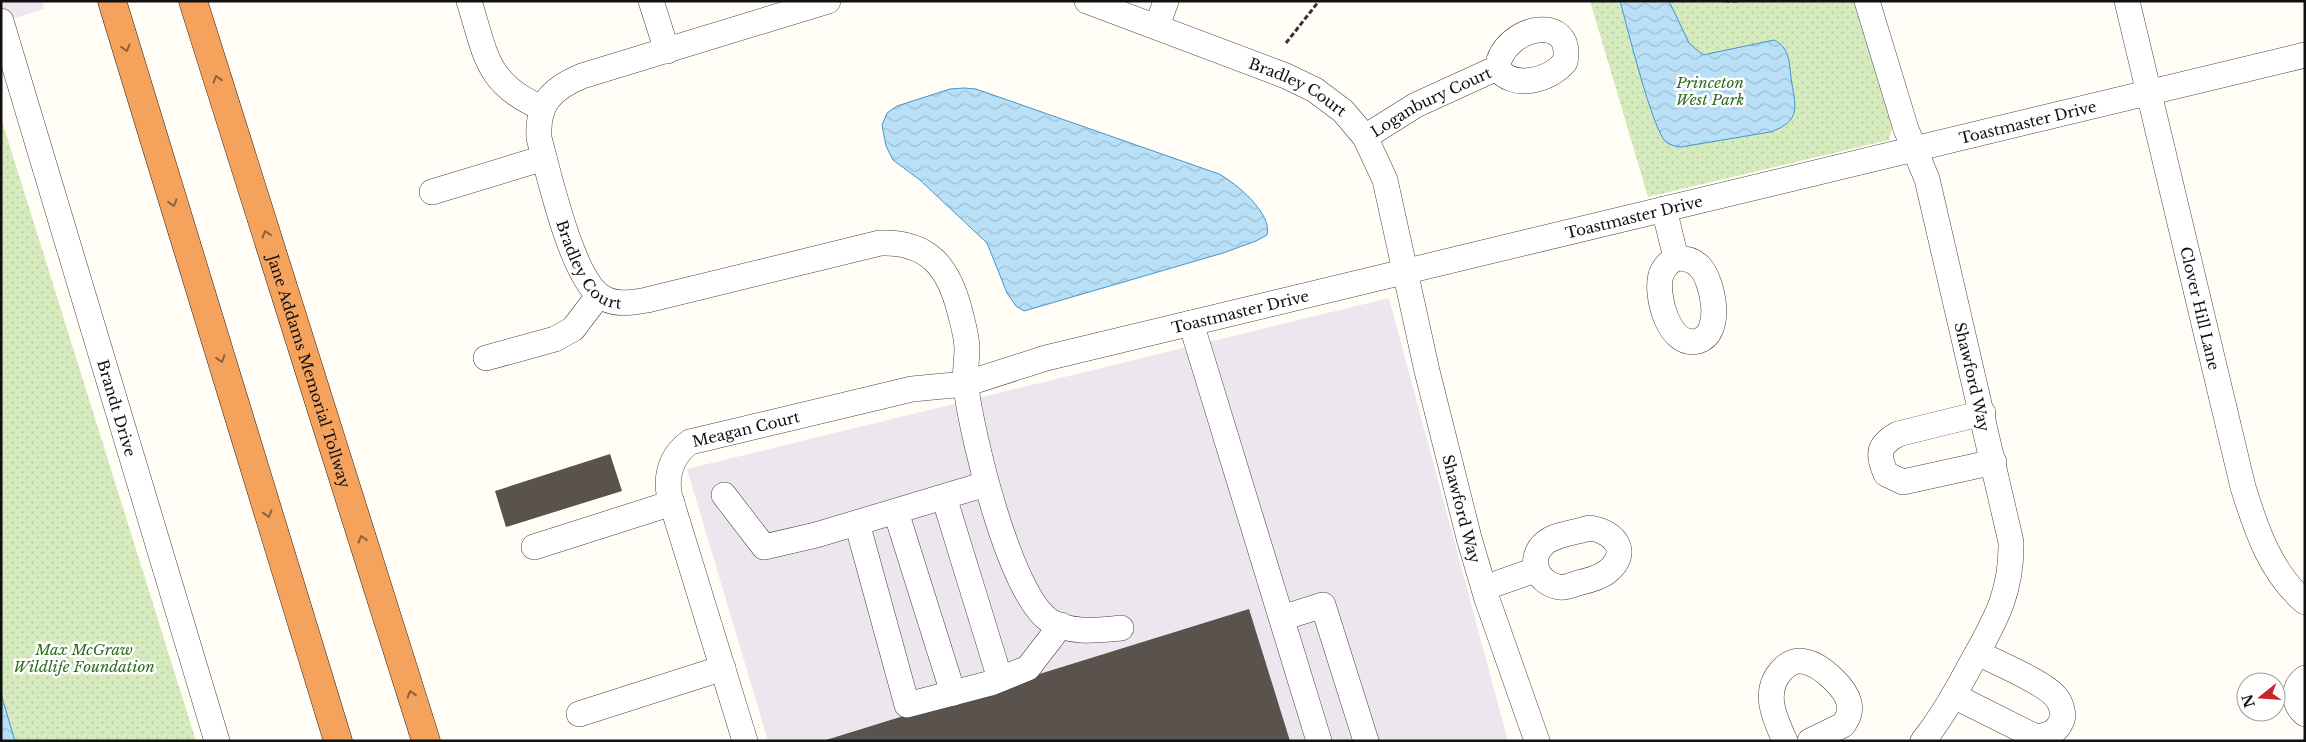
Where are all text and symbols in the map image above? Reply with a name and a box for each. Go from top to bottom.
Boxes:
one-way arrow [121,43,131,52]
street label: Bradley Court [1246,53,1351,120]
street label: Loganbury Court [1367,62,1494,141]
park label: Princeton West Park [1675,73,1744,109]
one-way arrow [213,75,223,84]
street label: Toastmaster Drive [1957,96,2098,147]
street label: Toastmaster Drive [1563,191,1705,242]
one-way arrow [168,199,178,207]
street label: Bradley Court [553,217,623,312]
one-way arrow [262,230,272,239]
street label: Clover Hill Lane [2176,245,2224,372]
street label: Jane Addams Memorial Tollway [263,250,355,490]
street label: Toastmaster Drive [1170,286,1311,337]
street label: Shawford Way [1951,320,1995,434]
one-way arrow [215,354,225,362]
street label: Brandt Drive [94,357,141,459]
street label: Meagan Court [690,407,802,451]
street label: Shawford Way [1439,452,1485,566]
one-way arrow [263,510,273,518]
one-way arrow [358,536,368,544]
park label: Max McGraw Wildlife Foundation [13,640,155,676]
north arrow [2236,672,2286,722]
one-way arrow [407,691,417,699]
text: N [2238,692,2259,710]

